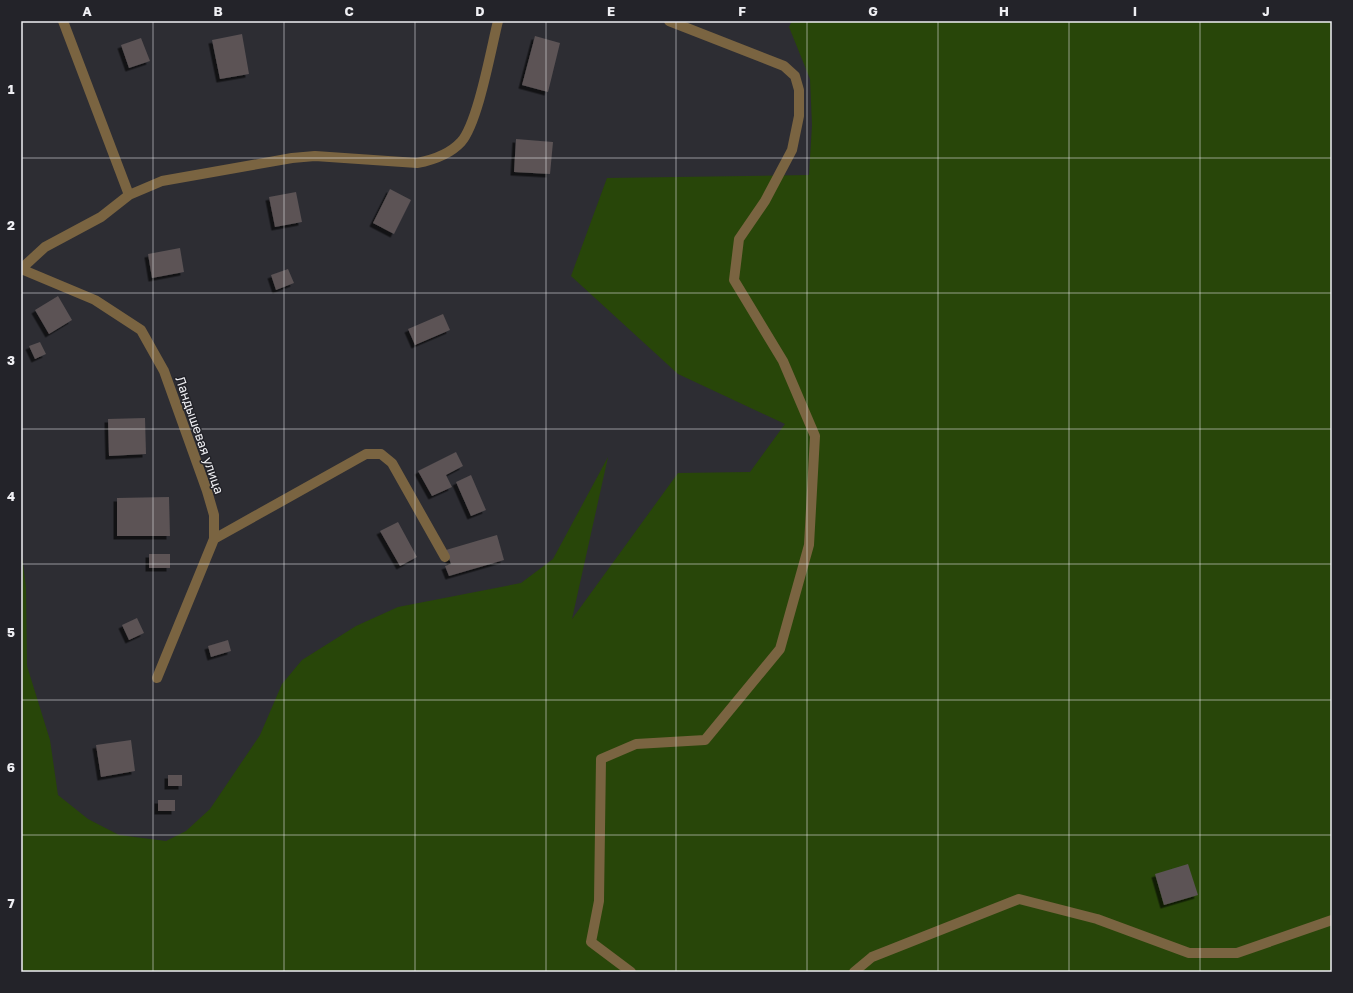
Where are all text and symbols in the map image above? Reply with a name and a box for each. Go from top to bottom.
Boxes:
text: A [82,3,92,19]
text: B [213,3,223,19]
text: C [344,3,354,19]
text: D [475,3,485,19]
text: E [607,3,615,19]
text: F [738,3,746,19]
text: G [868,3,878,19]
text: H [999,3,1009,19]
text: I [1133,3,1137,19]
text: J [1262,3,1270,19]
text: 1 [8,81,15,97]
text: 2 [7,217,15,233]
text: 3 [7,352,15,368]
street label: Ландышевая улица [172,374,228,496]
text: 4 [7,488,15,504]
text: 5 [7,624,15,640]
text: 6 [7,759,15,775]
text: 7 [7,895,15,911]

